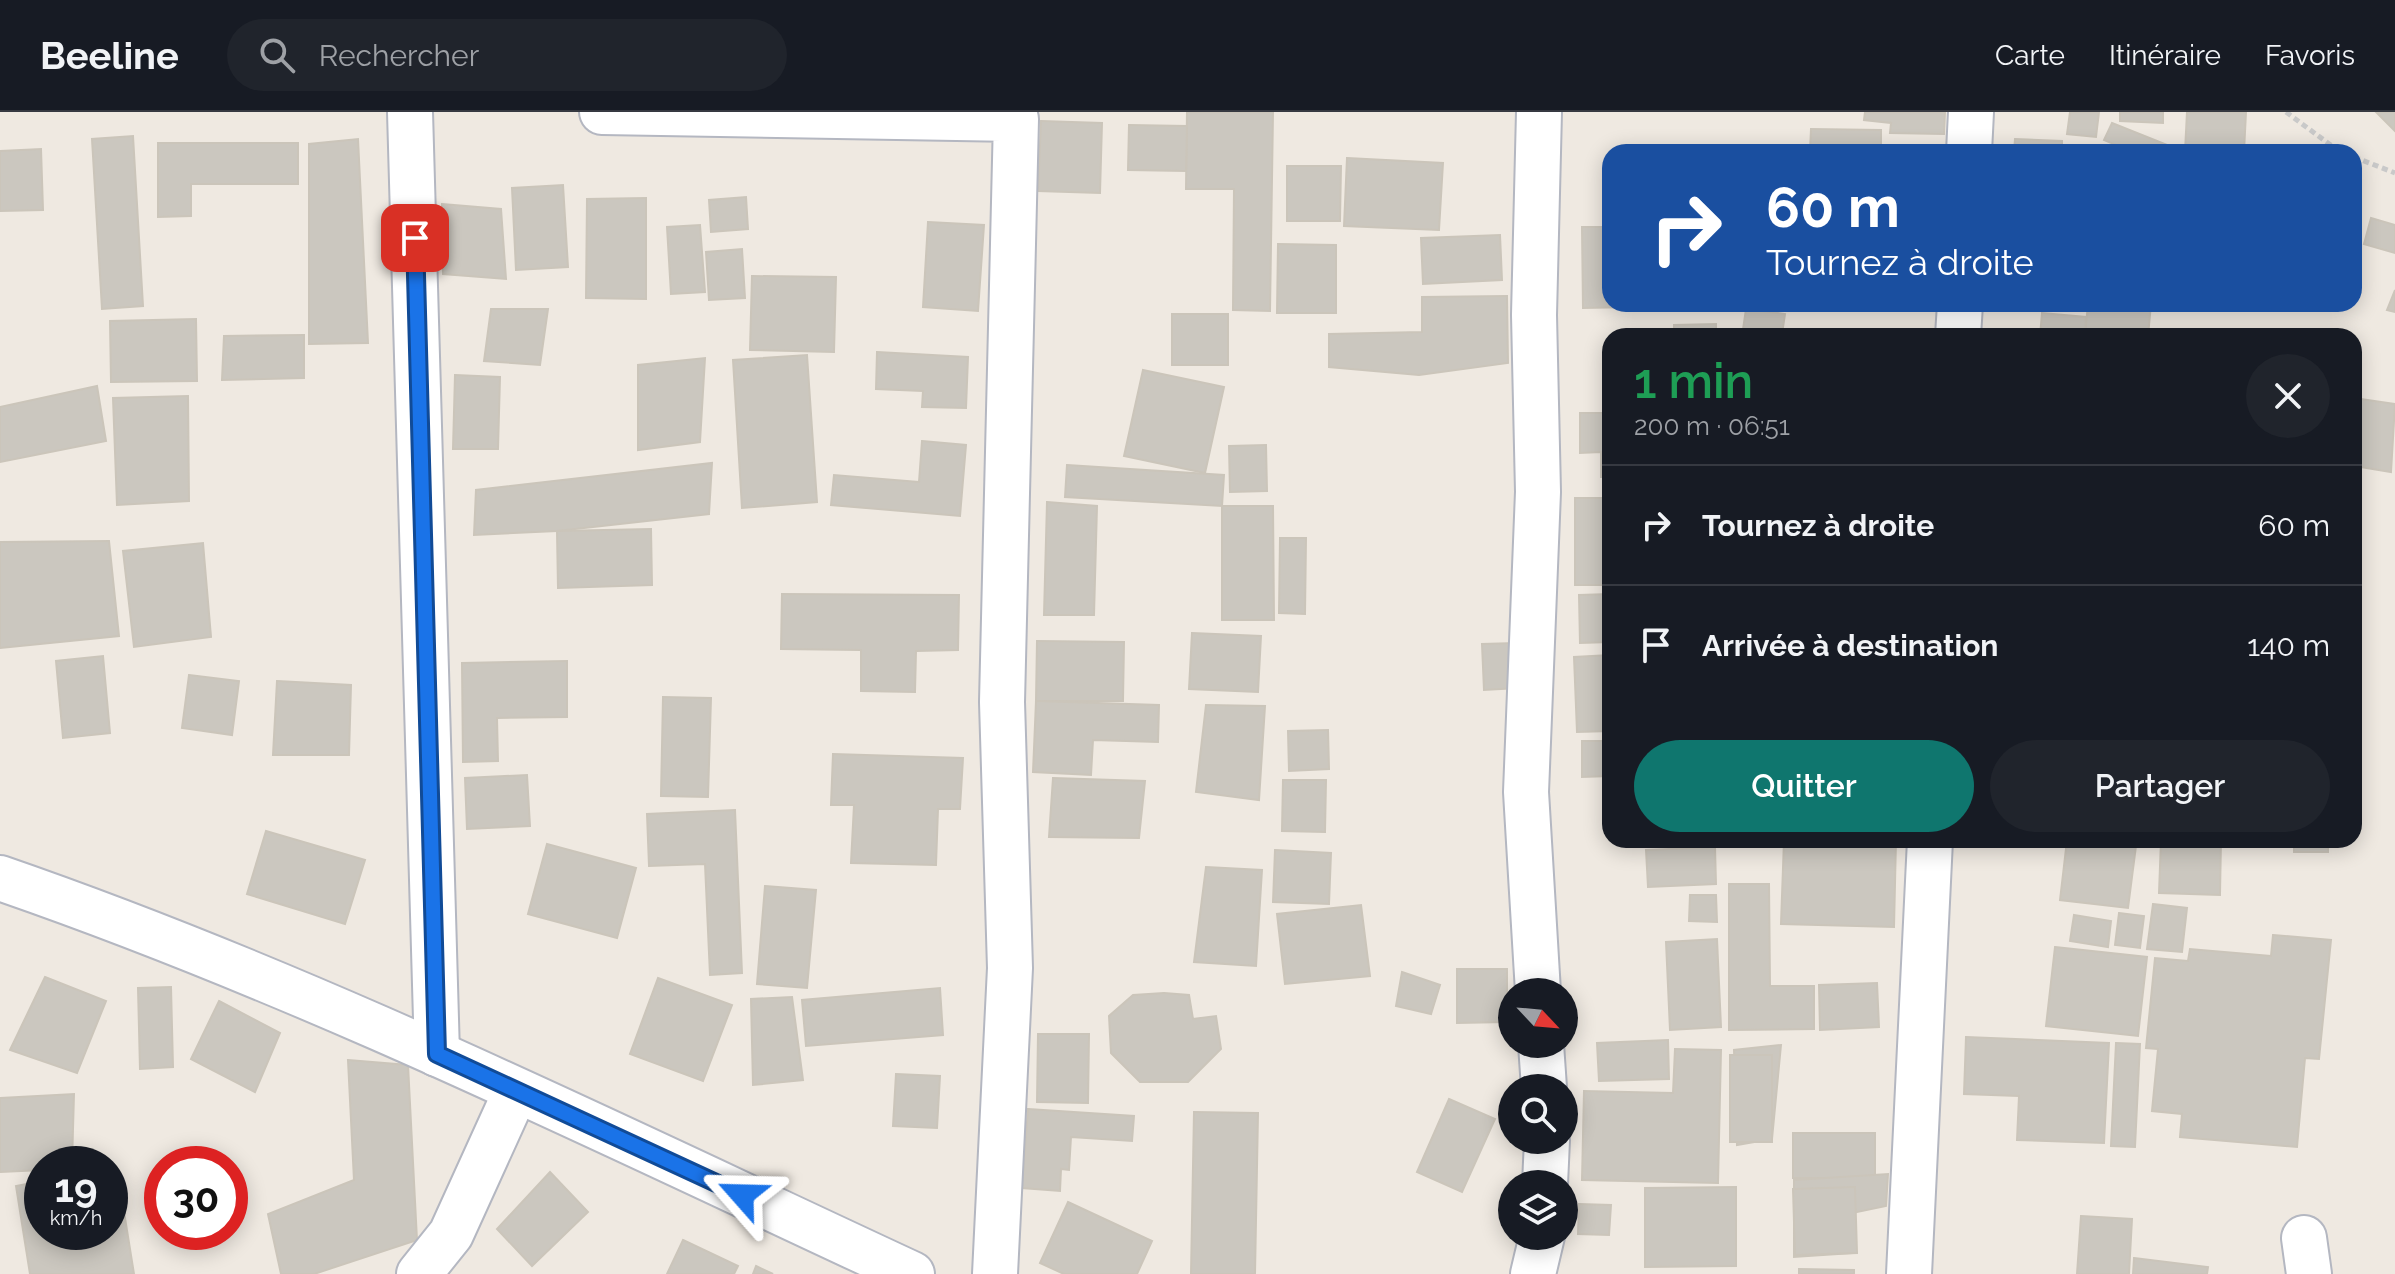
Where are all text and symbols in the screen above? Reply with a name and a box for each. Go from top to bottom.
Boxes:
search box [227,19,787,91]
text: Beeline [40,33,179,78]
icon: search [255,33,299,77]
text: Rechercher [319,38,479,73]
text: Carte [1995,39,2065,72]
text: Itinéraire [2109,39,2221,72]
text: Favoris [2265,39,2355,72]
text: 60 m [1766,174,1900,240]
icon: right [1634,176,1738,280]
pin [381,204,449,272]
icon: arrive [393,216,437,260]
text: Tournez à droite [1766,241,2034,283]
text: 1 min [1634,353,1753,409]
button: close [2246,354,2330,438]
text: 200 m · 06:51 [1634,411,1790,441]
icon: right [1634,503,1678,547]
text: Tournez à droite [1702,508,1934,543]
text: 60 m [2258,508,2330,543]
icon: arrive [1634,623,1678,667]
text: Arrivée à destination [1702,628,1998,663]
text: 140 m [2247,628,2330,663]
button: Quitter [1634,740,1974,832]
button: Partager [1990,740,2330,832]
north arrow [1498,978,1578,1058]
map controls [1498,978,1578,1250]
button: search [1498,1074,1578,1154]
speed limit sign: 30 [144,1146,248,1250]
position arrow [700,1153,784,1237]
text: 19 [54,1164,98,1211]
button: layers [1498,1170,1578,1250]
text: km/h [50,1206,102,1230]

